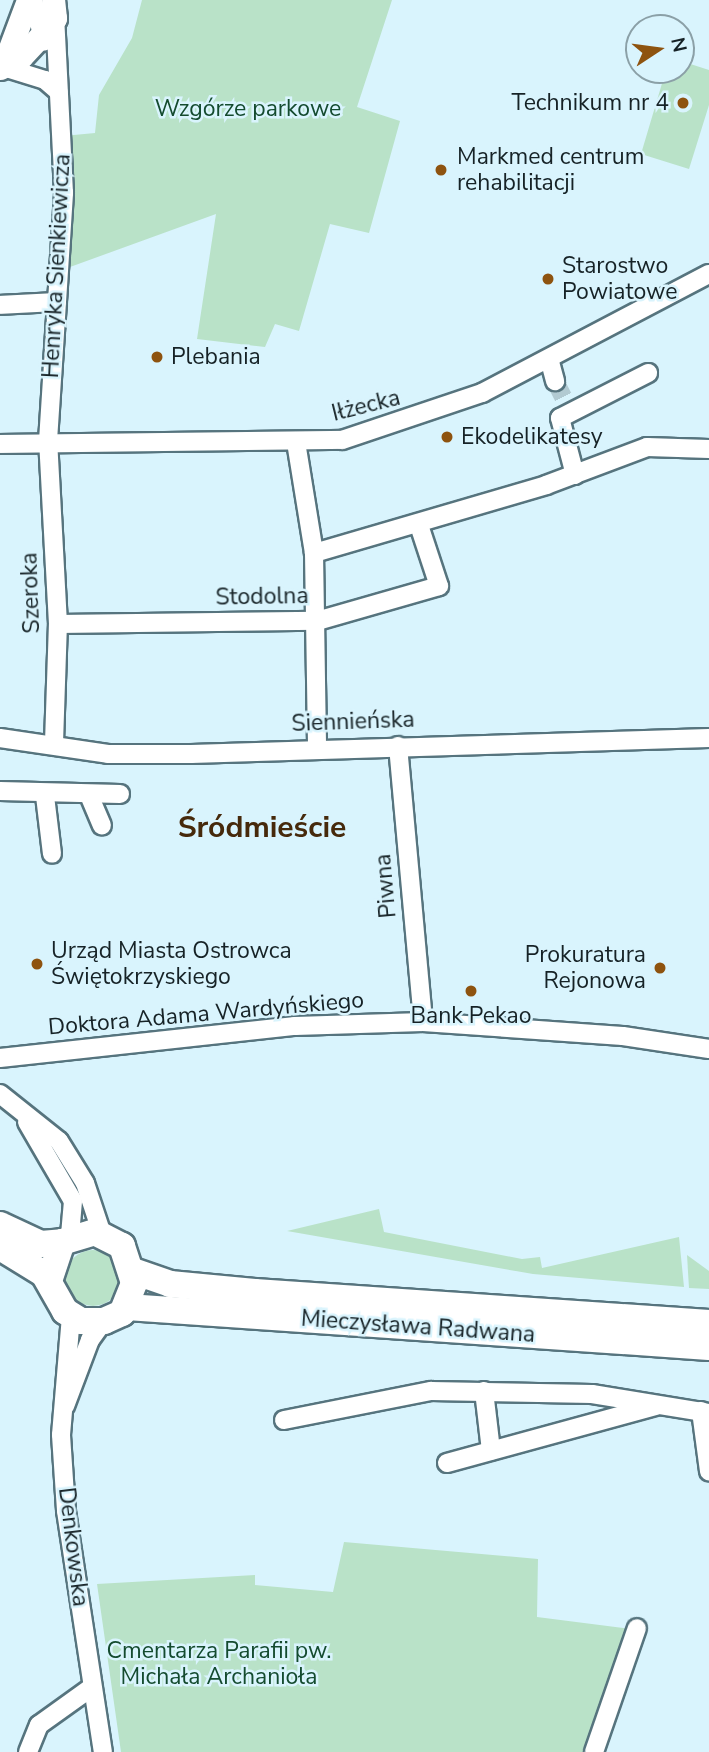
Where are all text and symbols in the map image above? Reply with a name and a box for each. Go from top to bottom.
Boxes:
north arrow [625,14,695,84]
text: N [664,35,693,55]
place label: Technikum nr 4 [512,89,669,117]
park label: Wzgórze parkowe [155,95,341,123]
marker: Technikum nr 4 [675,95,691,111]
place label: Markmed centrum rehabilitacji [457,143,644,197]
street label: Henryka Sienkiewicza [37,153,77,379]
marker: Markmed centrum rehabilitacji [431,160,451,180]
place label: Starostwo Powiatowe [562,252,677,306]
marker: Starostwo Powiatowe [540,271,556,287]
place label: Plebania [171,343,261,371]
marker: Plebania [149,349,165,365]
street label: Iłżecka [329,384,403,428]
place label: Ekodelikatesy [461,423,603,451]
marker: Ekodelikatesy [439,429,455,445]
street label: Szeroka [16,552,46,634]
street label: Stodolna [215,582,309,612]
street label: Siennieńska [291,706,415,738]
district label: Śródmieście [178,810,346,846]
street label: Piwna [369,853,403,919]
place label: Urząd Miasta Ostrowca Świętokrzyskiego [51,937,292,991]
place label: Prokuratura Rejonowa [525,941,646,995]
marker: Urząd Miasta Ostrowca Świętokrzyskiego [29,956,45,972]
marker: Prokuratura Rejonowa [652,960,668,976]
marker: Bank Pekao [463,983,479,999]
street label: Doktora Adama Wardyńskiego [47,986,365,1042]
place label: Bank Pekao [411,1002,531,1030]
street label: Mieczysława Radwana [300,1305,536,1349]
street label: Denkowska [52,1486,94,1608]
park label: Cmentarza Parafii pw. Michała Archanioła [107,1637,331,1691]

